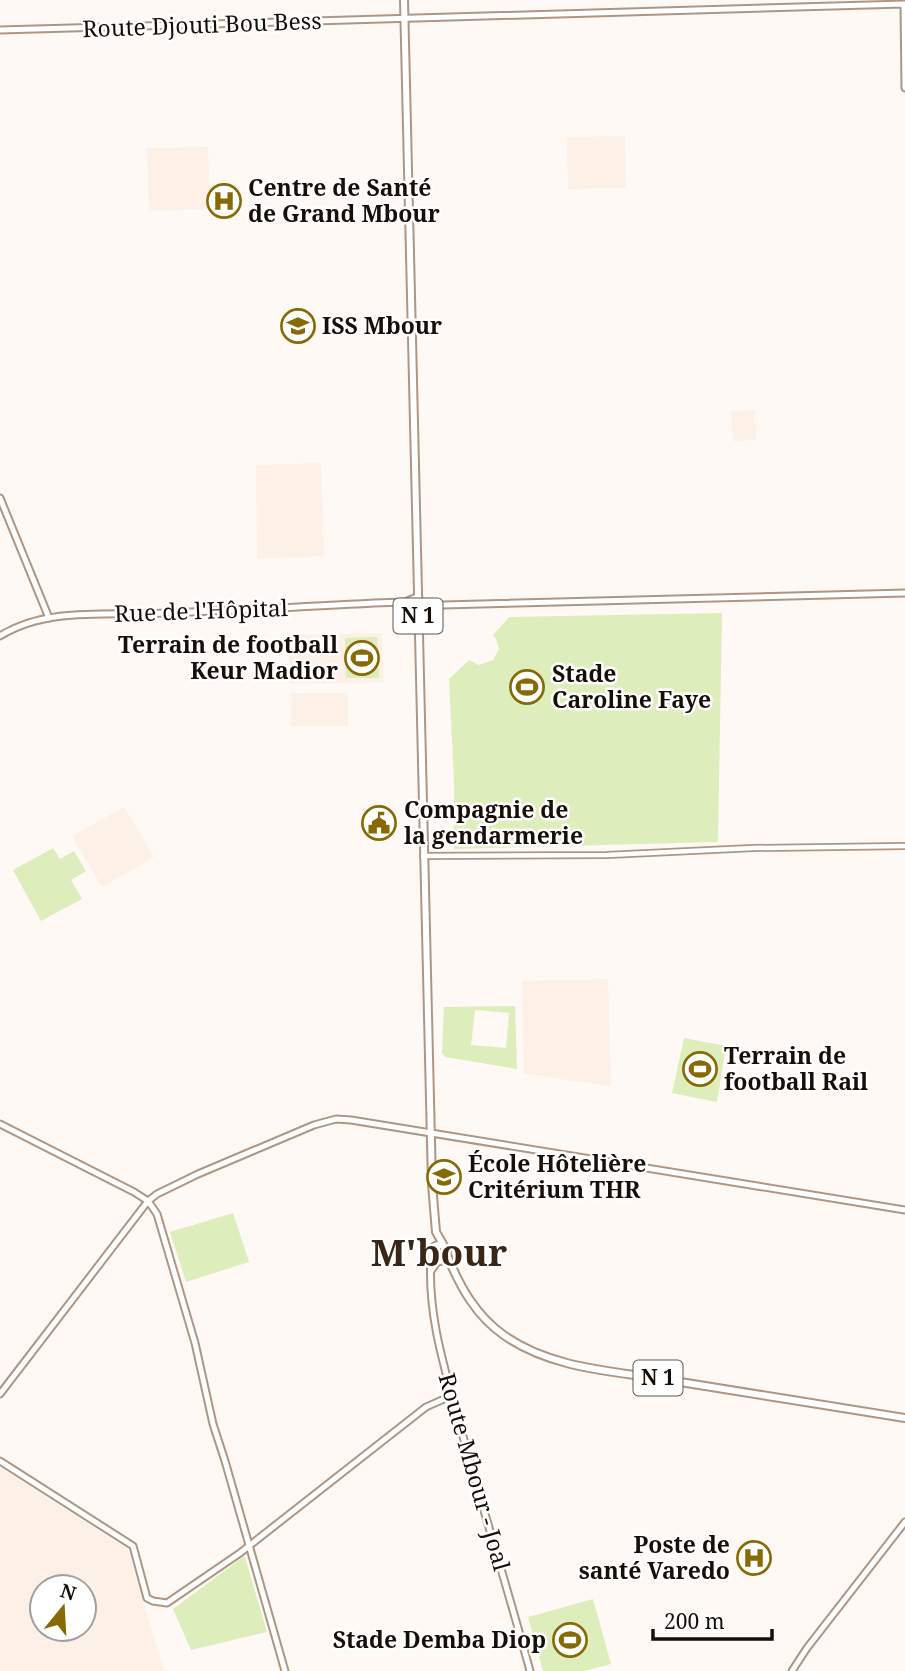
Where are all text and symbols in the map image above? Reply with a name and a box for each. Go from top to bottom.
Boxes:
street label: Route Djouti Bou Bess [82,4,322,44]
place label: Centre de Santé de Grand Mbour [248,171,440,229]
hospital icon: Centre de Santé de Grand Mbour [205,182,243,220]
school or university icon: ISS Mbour [279,307,317,345]
place label: ISS Mbour [322,309,442,341]
street label: Rue de l'Hôpital [114,591,288,629]
road number: N 1 [394,598,442,634]
place label: Terrain de football Keur Madior [118,628,338,686]
sports icon: Terrain de football Keur Madior [343,639,381,677]
place label: Stade Caroline Faye [552,657,711,715]
sports icon: Stade Caroline Faye [508,668,546,706]
place label: Compagnie de la gendarmerie [404,793,583,851]
public building icon: Compagnie de la gendarmerie [360,804,398,842]
place label: Terrain de football Rail [724,1039,868,1097]
sports icon: Terrain de football Rail [681,1050,719,1088]
place label: École Hôtelière Critérium THR [468,1147,646,1205]
school or university icon: École Hôtelière Critérium THR [425,1158,463,1196]
district label: M'bour [371,1226,507,1277]
road number: N 1 [634,1360,682,1396]
street label: Route Mbour - Joal [431,1369,519,1574]
place label: Poste de santé Varedo [579,1528,730,1586]
hospital icon: Poste de santé Varedo [735,1539,773,1577]
north arrow [28,1573,98,1643]
text: N [57,1577,79,1607]
scale bar [653,1598,772,1642]
text: 200 m [664,1607,725,1635]
sports icon: Stade Demba Diop [551,1621,589,1659]
place label: Stade Demba Diop [333,1623,546,1655]

